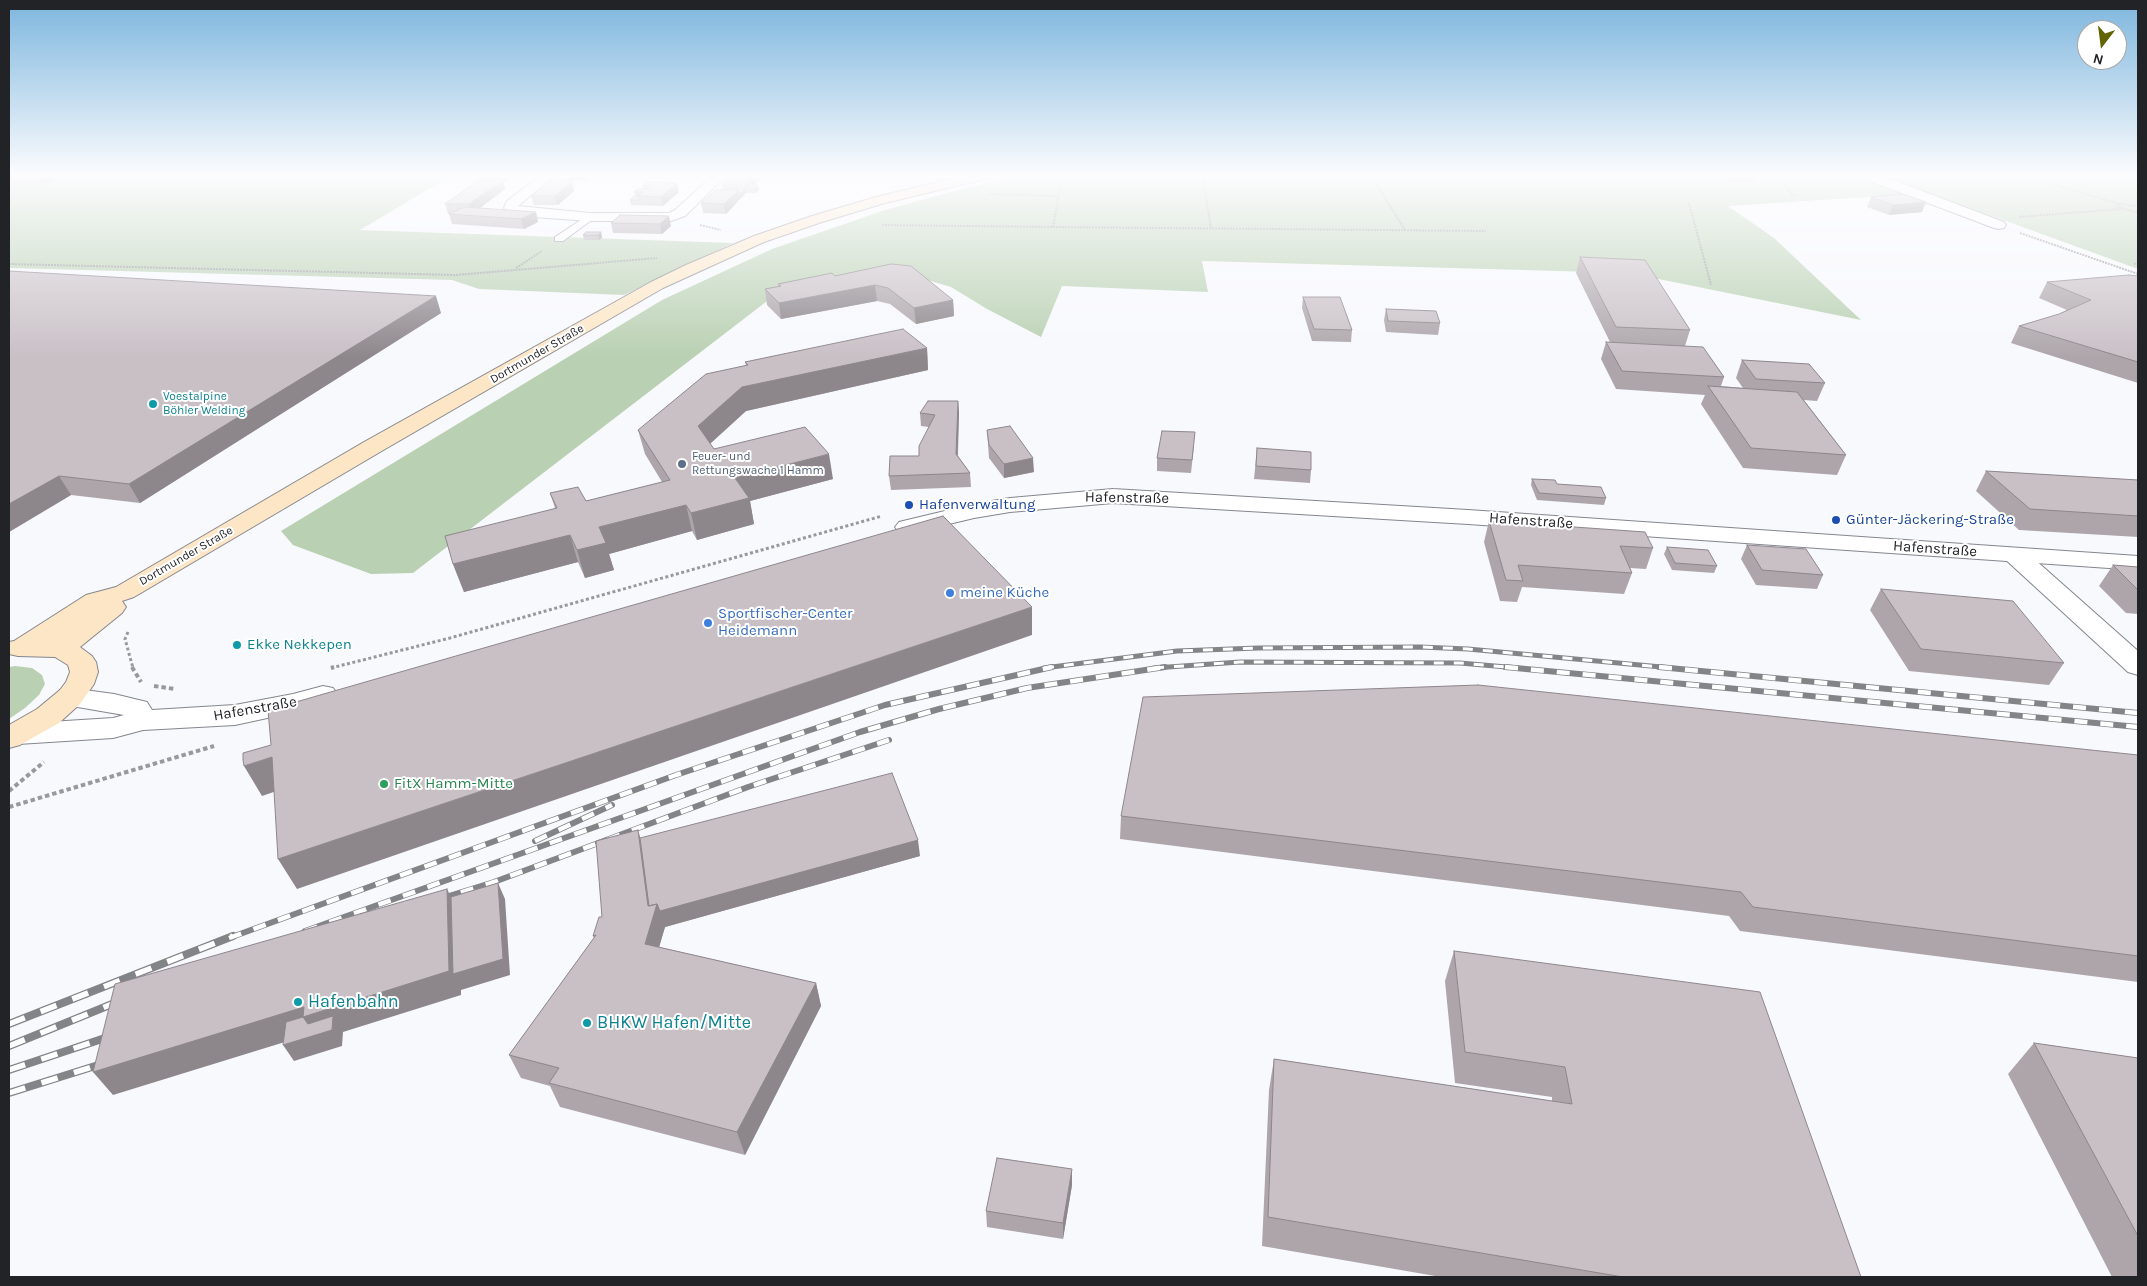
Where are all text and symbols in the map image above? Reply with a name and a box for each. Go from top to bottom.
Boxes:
north arrow [2077,20,2127,70]
text: N [2091,49,2105,69]
street label: Dortmunder Straße [488,321,586,387]
place label: Voestalpine Böhler Welding [163,390,246,418]
marker: Voestalpine Böhler Welding [147,398,159,410]
place label: Feuer- und Rettungswache 1 Hamm [692,450,824,478]
marker: Feuer- und Rettungswache 1 Hamm [676,458,688,470]
street label: Hafenstraße [1085,488,1169,508]
place label: Hafenverwaltung [919,496,1035,514]
marker: Hafenverwaltung [903,499,915,511]
street label: Hafenstraße [1488,509,1574,533]
place label: Günter-Jäckering-Straße [1846,511,2014,529]
marker: Günter-Jäckering-Straße [1830,514,1842,526]
street label: Dortmunder Straße [137,523,235,589]
street label: Hafenstraße [1892,537,1978,561]
place label: meine Küche [960,584,1049,602]
marker: meine Küche [944,587,956,599]
place label: Sportfischer-Center Heidemann [718,605,852,640]
marker: Sportfischer-Center Heidemann [702,617,714,629]
place label: Ekke Nekkepen [247,636,352,654]
marker: Ekke Nekkepen [231,639,243,651]
street label: Hafenstraße [212,693,298,725]
place label: FitX Hamm-Mitte [394,775,513,793]
marker: FitX Hamm-Mitte [378,778,390,790]
place label: Hafenbahn [308,991,399,1013]
marker: Hafenbahn [292,996,304,1008]
place label: BHKW Hafen/Mitte [597,1012,751,1034]
marker: BHKW Hafen/Mitte [581,1017,593,1029]

